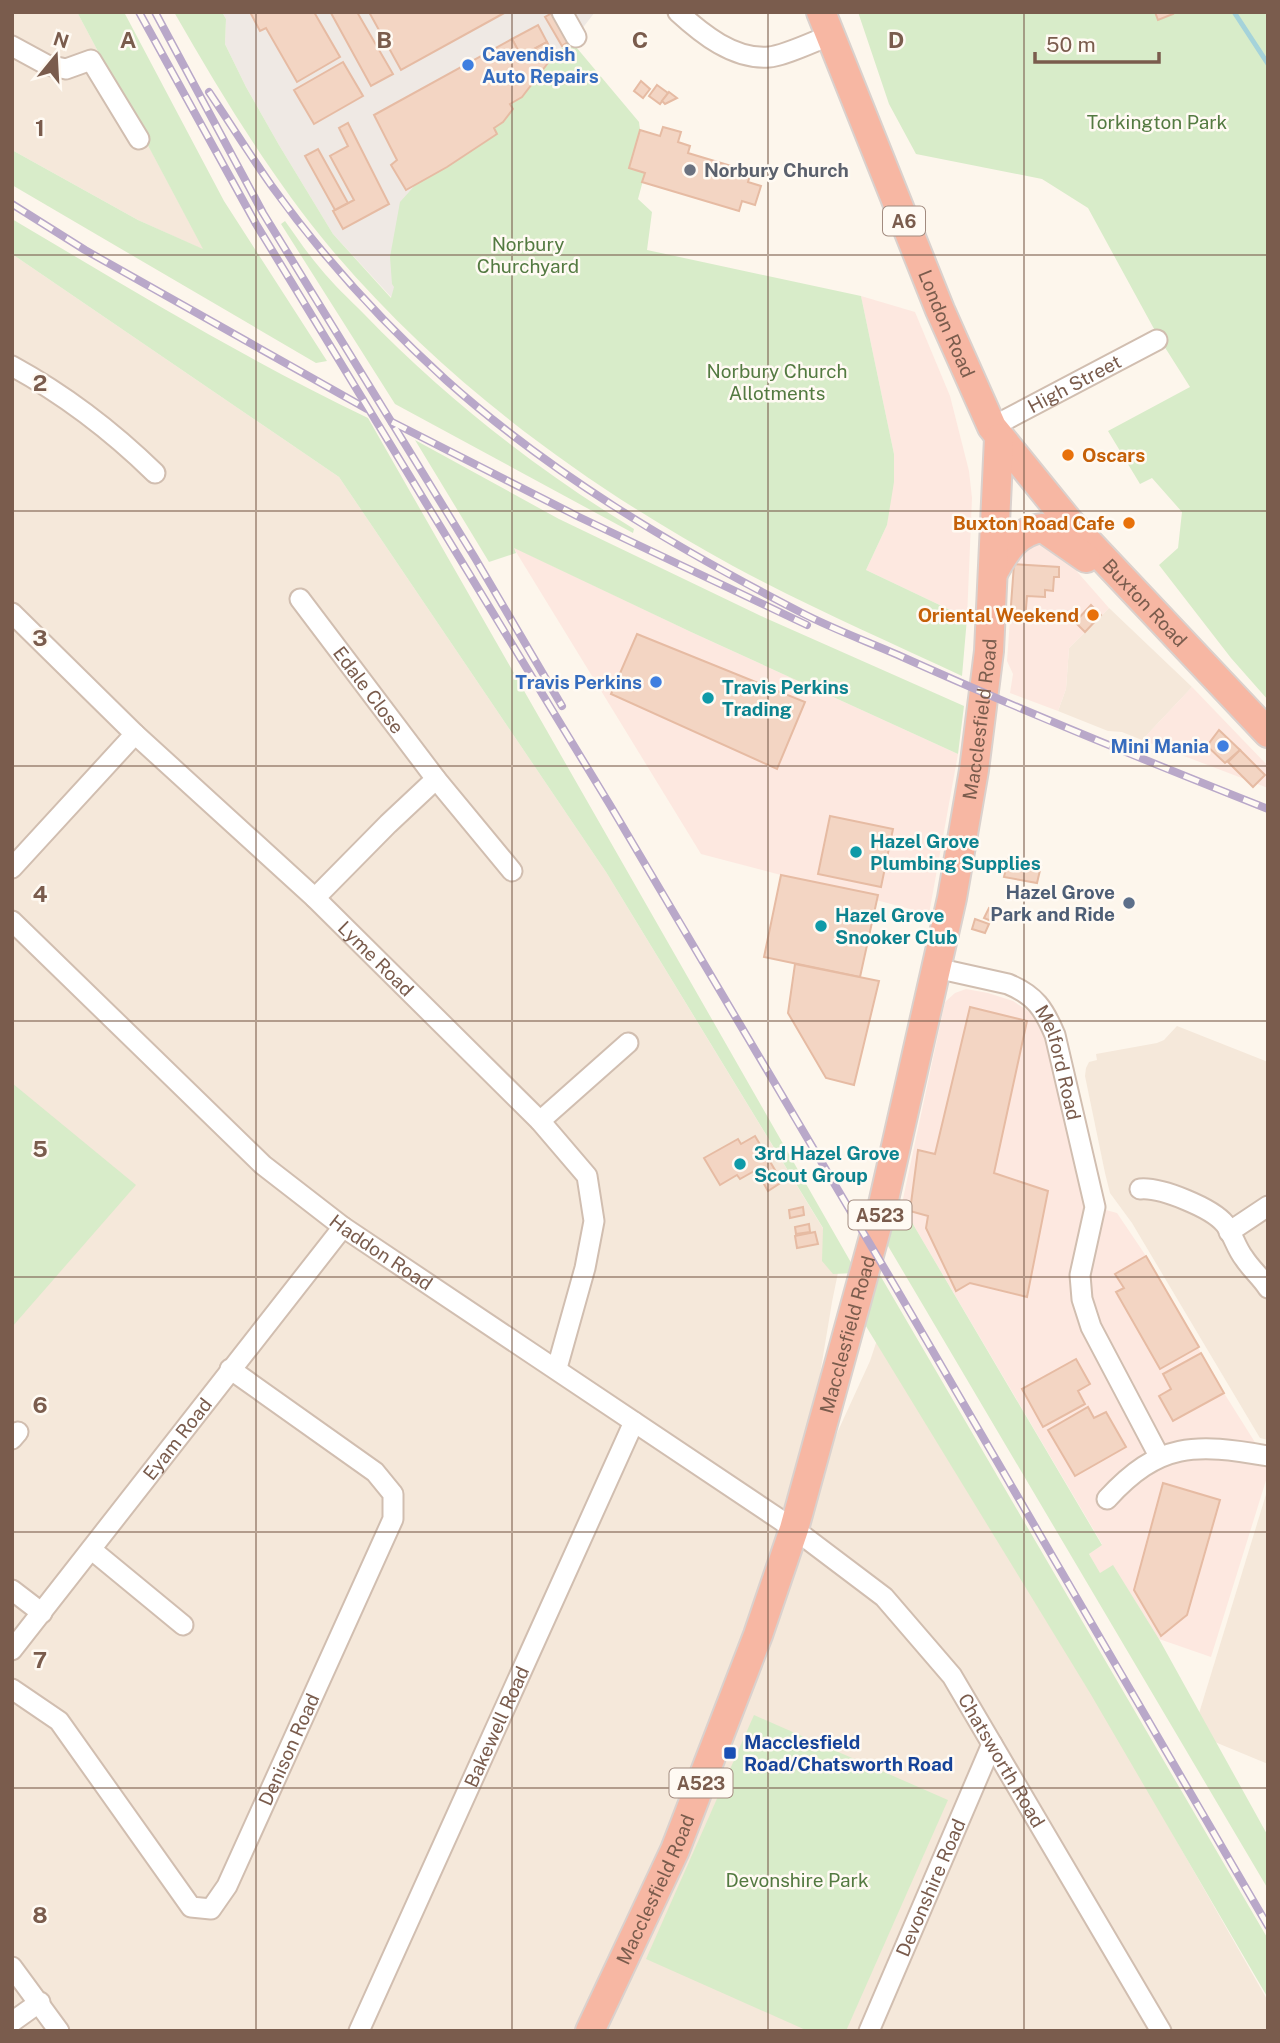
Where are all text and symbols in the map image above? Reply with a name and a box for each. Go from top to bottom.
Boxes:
north arrow [21,21,91,91]
scale bar [1035,21,1159,65]
text: A [120,26,137,53]
text: B [376,26,392,53]
text: C [632,26,648,53]
text: D [888,26,904,53]
text: N [51,27,72,53]
text: 50 m [1046,32,1096,57]
place label: Cavendish Auto Repairs [482,43,599,87]
marker: Cavendish Auto Repairs [460,57,476,73]
park label: Torkington Park [1087,111,1228,133]
text: 1 [35,114,45,141]
place label: Norbury Church [704,159,849,181]
marker: Norbury Church [682,162,698,178]
road number: A6 [883,206,925,236]
park label: Norbury Churchyard [477,233,579,277]
street label: London Road [914,267,980,381]
street label: High Street [1024,350,1125,417]
park label: Norbury Church Allotments [707,360,847,404]
text: 2 [33,369,47,396]
place label: Oscars [1082,444,1145,466]
marker: Oscars [1060,447,1076,463]
place label: Buxton Road Cafe [953,512,1115,534]
marker: Buxton Road Cafe [1121,515,1137,531]
street label: Buxton Road [1098,554,1192,651]
place label: Oriental Weekend [918,604,1079,626]
marker: Oriental Weekend [1085,607,1101,623]
text: 3 [32,624,48,651]
street label: Macclesfield Road [958,638,1001,802]
street label: Edale Close [329,642,409,738]
place label: Travis Perkins [515,671,642,693]
marker: Travis Perkins [648,674,664,690]
place label: Travis Perkins Trading [722,676,849,720]
marker: Travis Perkins Trading [700,690,716,706]
place label: Mini Mania [1111,735,1209,757]
marker: Mini Mania [1215,738,1231,754]
place label: Hazel Grove Plumbing Supplies [870,830,1041,874]
marker: Hazel Grove Plumbing Supplies [848,844,864,860]
text: 4 [32,880,48,907]
place label: Hazel Grove Park and Ride [990,881,1115,925]
marker: Hazel Grove Park and Ride [1121,895,1137,911]
place label: Hazel Grove Snooker Club [835,904,958,948]
street label: Lyme Road [334,916,418,1001]
marker: Hazel Grove Snooker Club [813,918,829,934]
street label: Melford Road [1031,1001,1085,1122]
text: 5 [32,1135,48,1162]
place label: 3rd Hazel Grove Scout Group [754,1142,900,1186]
marker: 3rd Hazel Grove Scout Group [732,1156,748,1172]
road number: A523 [848,1200,912,1230]
street label: Haddon Road [325,1210,437,1295]
street label: Macclesfield Road [815,1253,879,1416]
text: 6 [32,1391,48,1418]
street label: Eyam Road [138,1394,216,1484]
text: 7 [33,1646,47,1673]
street label: Bakewell Road [460,1663,533,1791]
street label: Chatsworth Road [954,1689,1050,1831]
street label: Denison Road [254,1690,324,1809]
place label: Macclesfield Road/Chatsworth Road [744,1731,953,1775]
marker: Macclesfield Road/Chatsworth Road [722,1745,738,1761]
road number: A523 [670,1768,732,1798]
street label: Macclesfield Road [612,1811,699,1968]
street label: Devonshire Road [891,1815,970,1960]
park label: Devonshire Park [725,1869,869,1891]
text: 8 [32,1901,48,1928]

